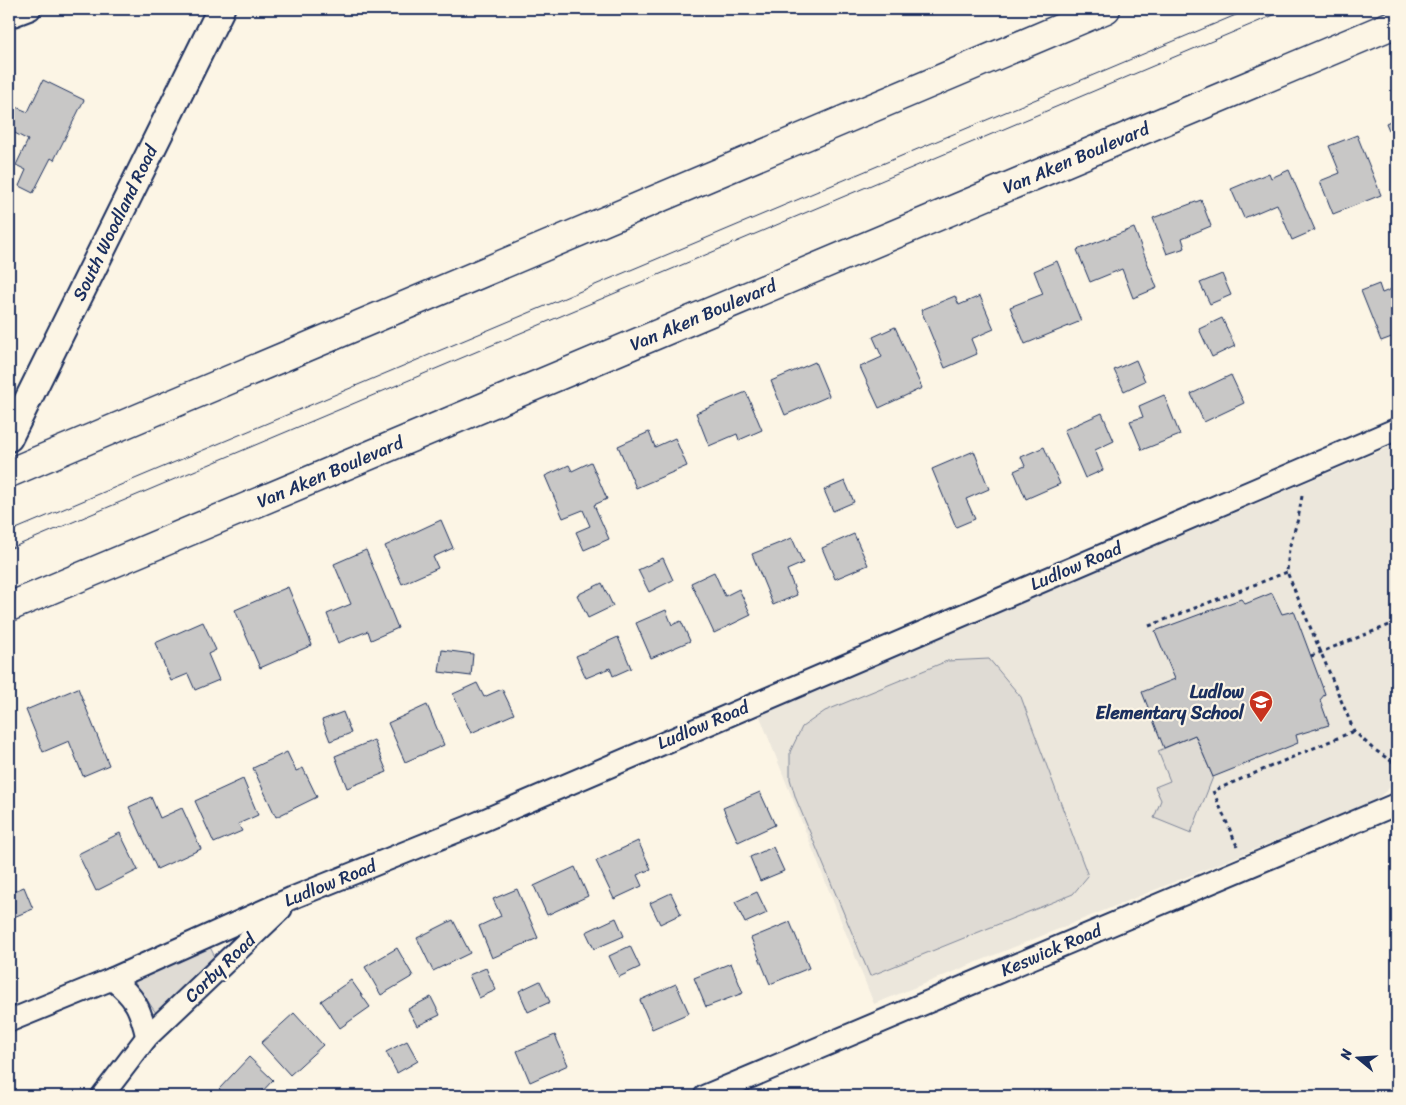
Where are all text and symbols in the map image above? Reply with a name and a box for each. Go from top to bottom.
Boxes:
street label: Van Aken Boulevard [998,112,1156,203]
street label: South Woodland Road [63,138,167,306]
street label: Van Aken Boulevard [625,269,783,360]
street label: Van Aken Boulevard [252,426,410,517]
street label: Ludlow Road [1025,532,1128,600]
place label: Ludlow Elementary School [1095,676,1245,729]
school or university icon: Ludlow Elementary School [1248,689,1274,723]
street label: Ludlow Road [652,691,755,759]
street label: Ludlow Road [279,849,382,916]
street label: Keswick Road [995,914,1108,986]
street label: Corby Road [177,924,265,1011]
north arrow [1334,1032,1384,1082]
text: N [1332,1045,1360,1064]

